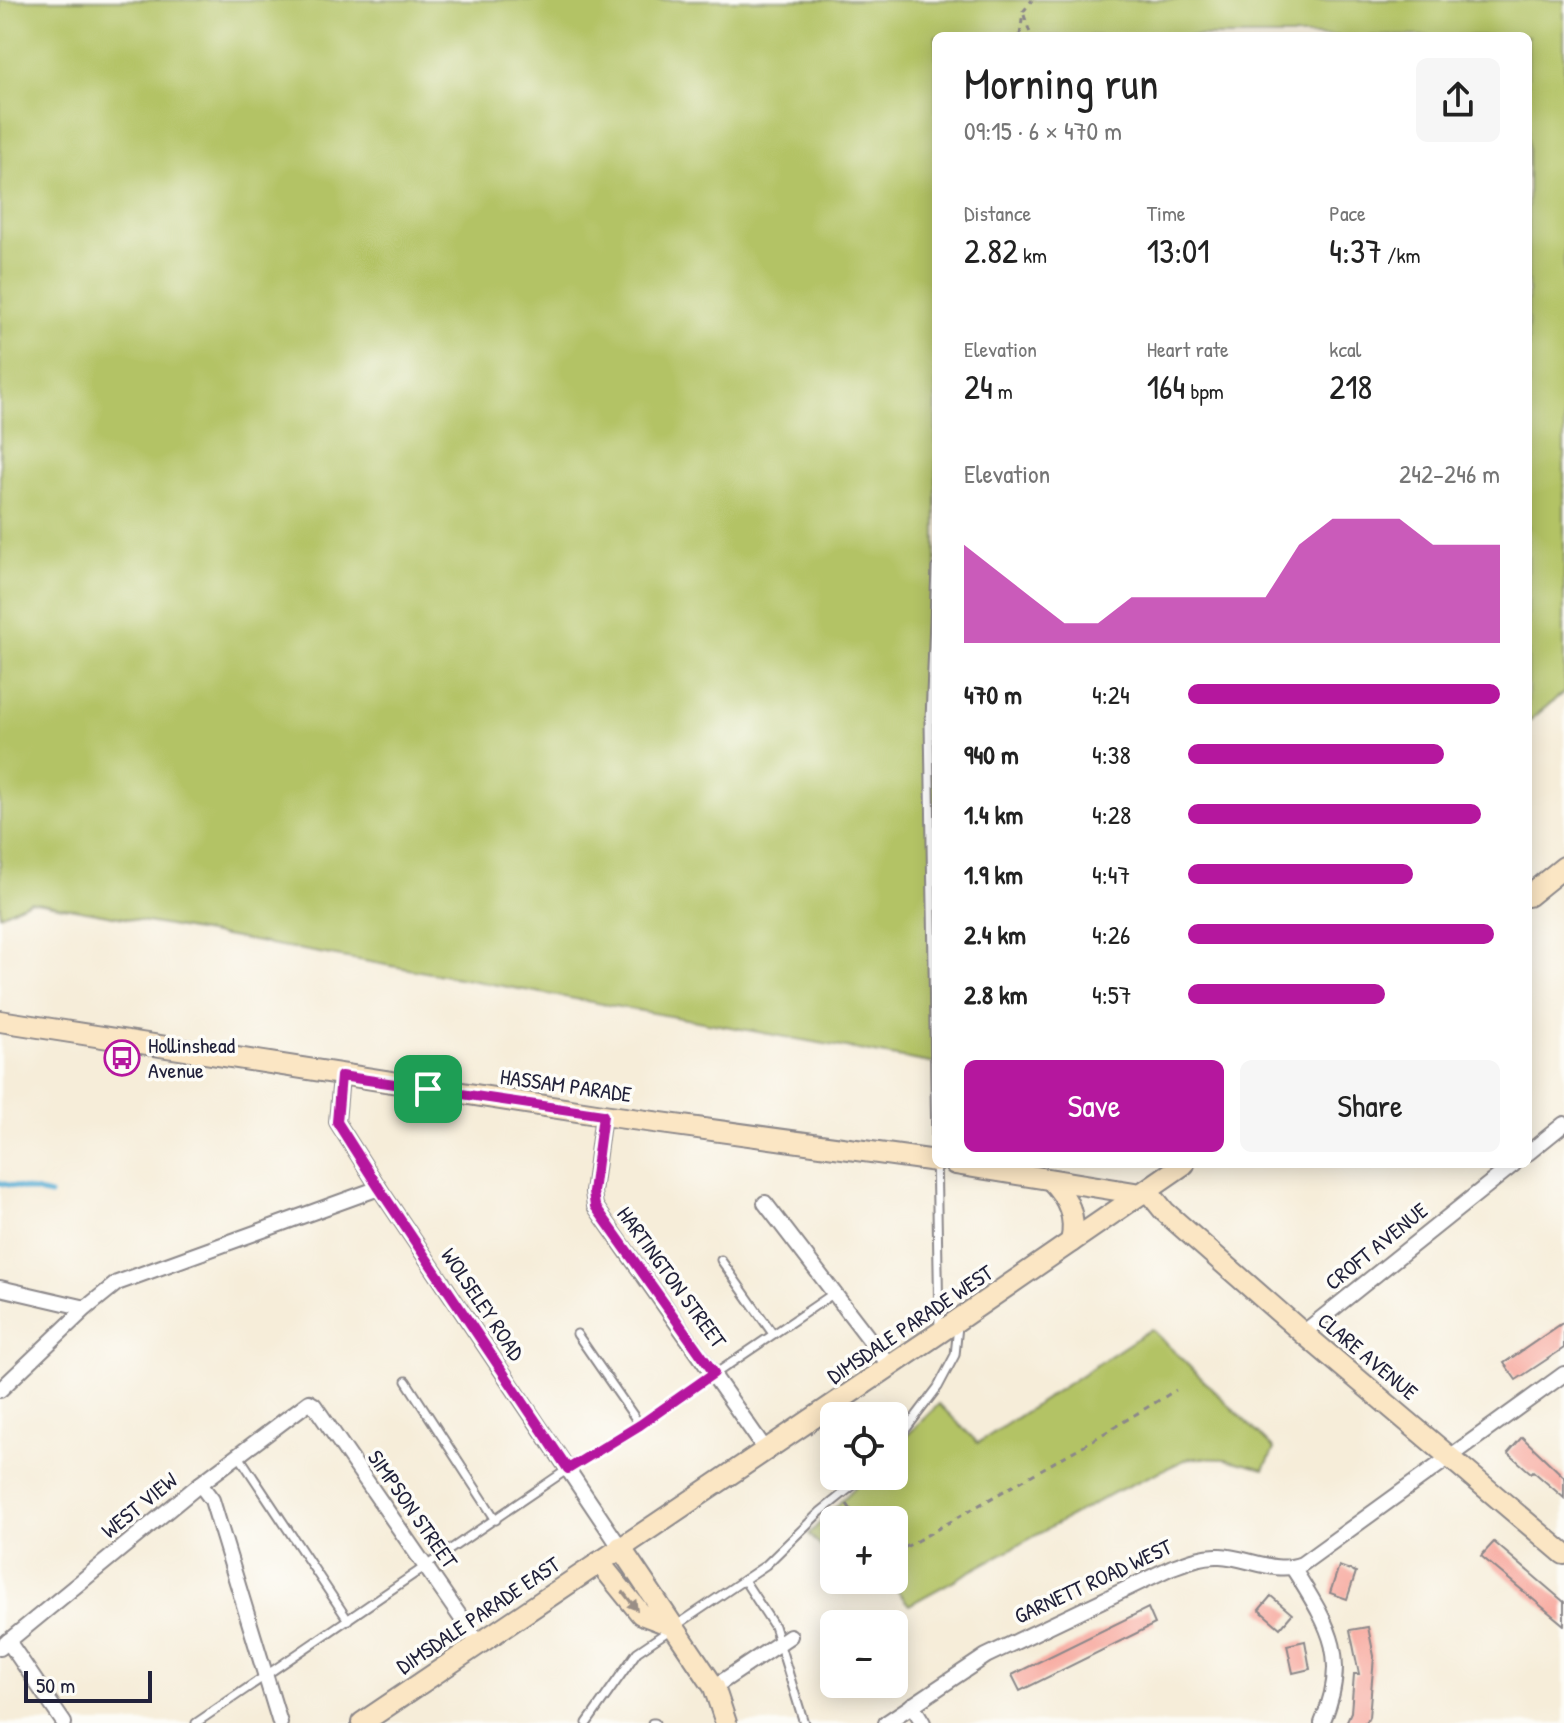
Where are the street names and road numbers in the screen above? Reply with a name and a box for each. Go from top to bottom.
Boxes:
street label: HASSAM PARADE [498,1061,634,1109]
street label: CROFT AVENUE [1318,1195,1434,1297]
street label: HARTINGTON STREET [610,1200,734,1354]
street label: WOLSELEY ROAD [434,1242,532,1367]
street label: DIMSDALE PARADE WEST [821,1257,999,1391]
street label: CLARE AVENUE [1312,1305,1425,1407]
street label: SIMPSON STREET [361,1444,465,1575]
street label: WEST VIEW [95,1465,184,1545]
street label: GARNETT ROAD WEST [1009,1531,1177,1631]
street label: DIMSDALE PARADE EAST [390,1549,566,1681]

